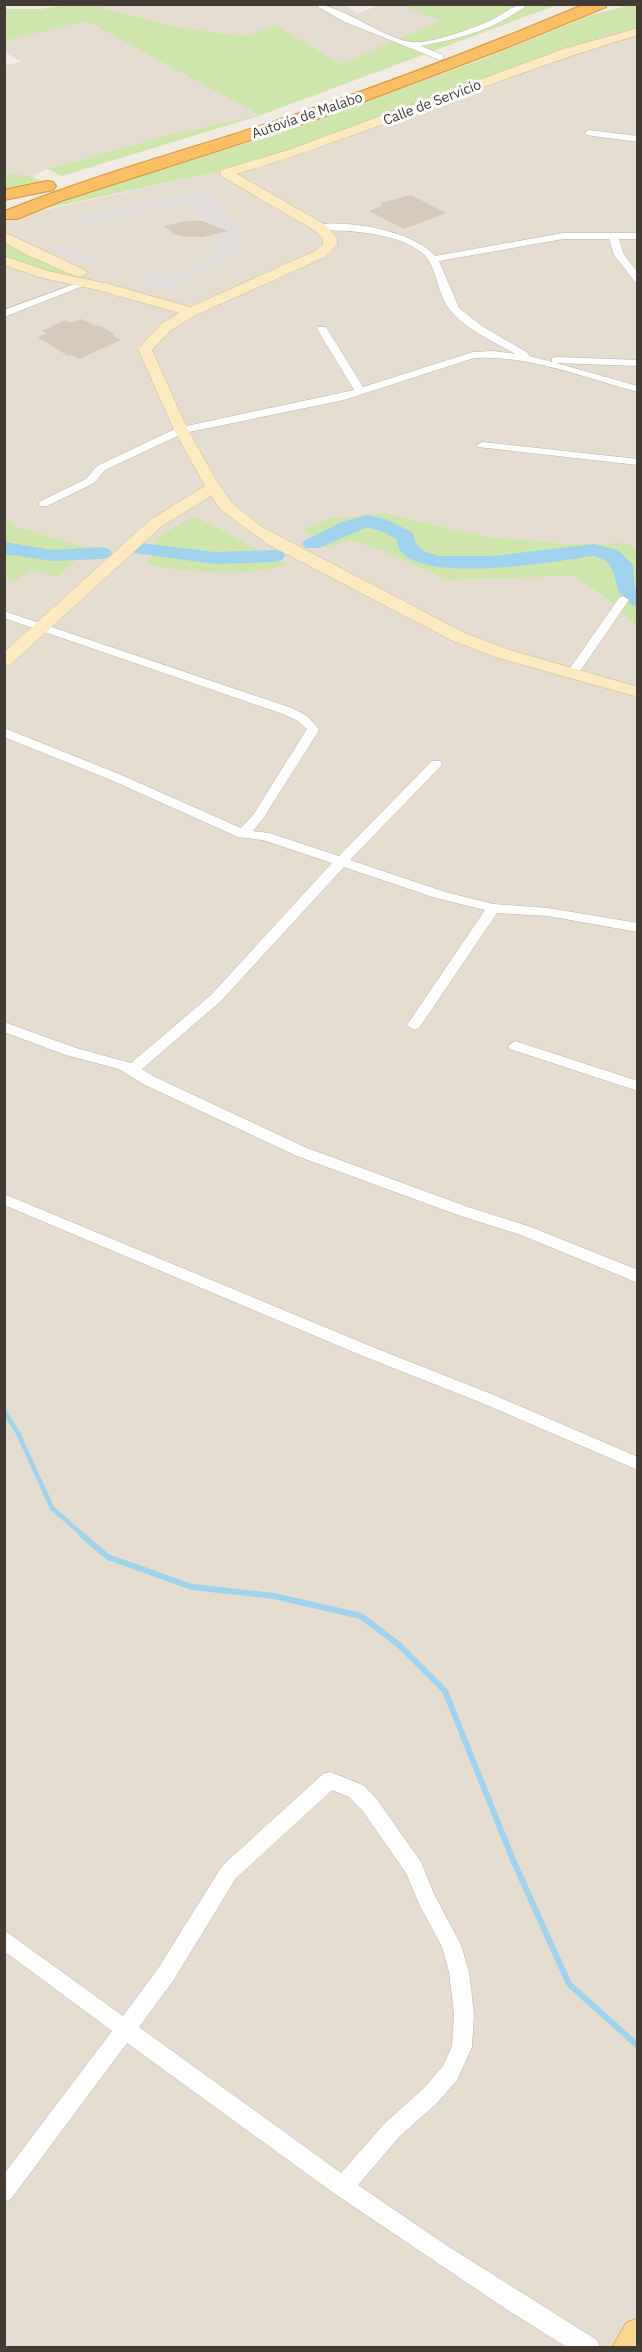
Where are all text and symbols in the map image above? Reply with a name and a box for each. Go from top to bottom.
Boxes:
street label: Calle de Servicio [380,75,484,129]
street label: Autovía de Malabo [249,88,365,142]

